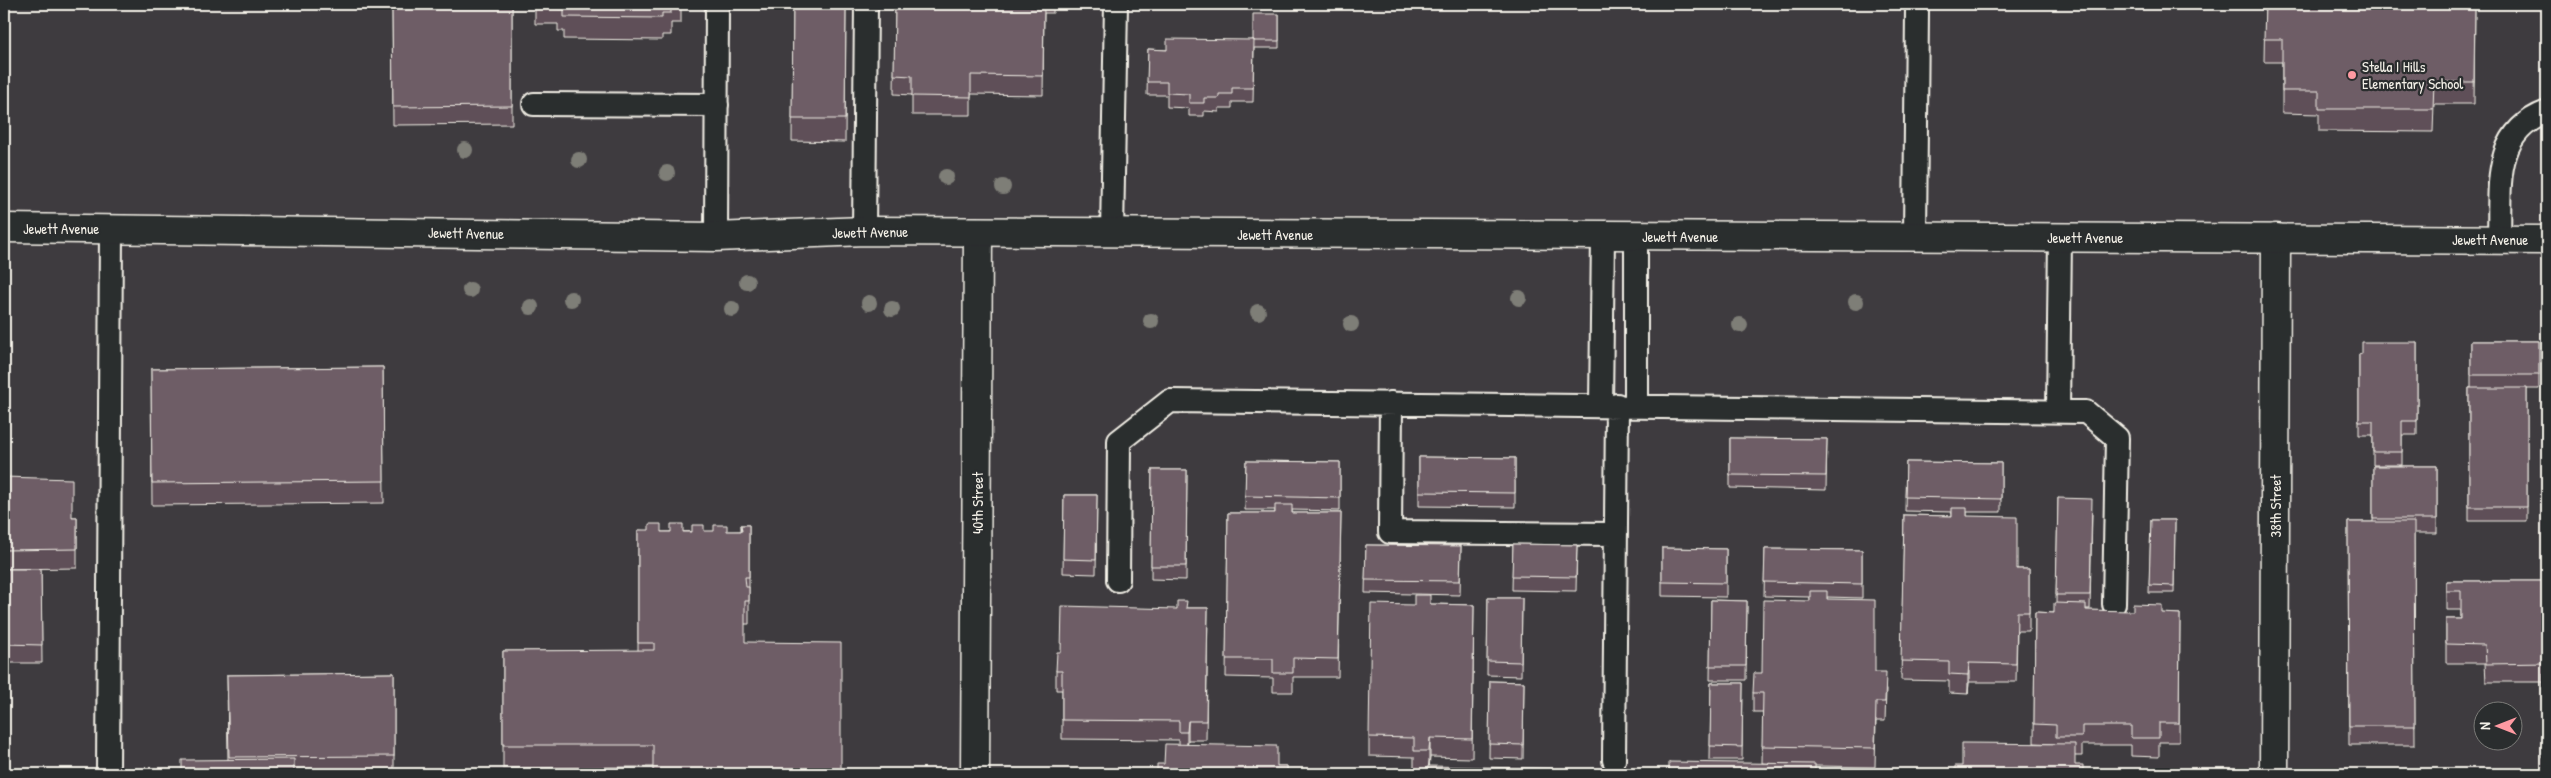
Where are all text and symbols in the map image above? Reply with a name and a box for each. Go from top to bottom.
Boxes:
place label: Stella I Hills Elementary School [2362,56,2463,94]
marker: Stella I Hills Elementary School [2346,69,2358,81]
street label: Jewett Avenue [23,218,99,239]
street label: Jewett Avenue [832,221,908,243]
street label: Jewett Avenue [428,222,504,244]
street label: Jewett Avenue [1237,224,1313,245]
street label: Jewett Avenue [1642,226,1718,247]
street label: Jewett Avenue [2047,227,2123,248]
street label: Jewett Avenue [2452,229,2528,250]
street label: 40th Street [967,471,988,534]
street label: 38th Street [2265,474,2286,538]
north arrow [2474,700,2524,750]
text: N [2475,722,2494,730]

